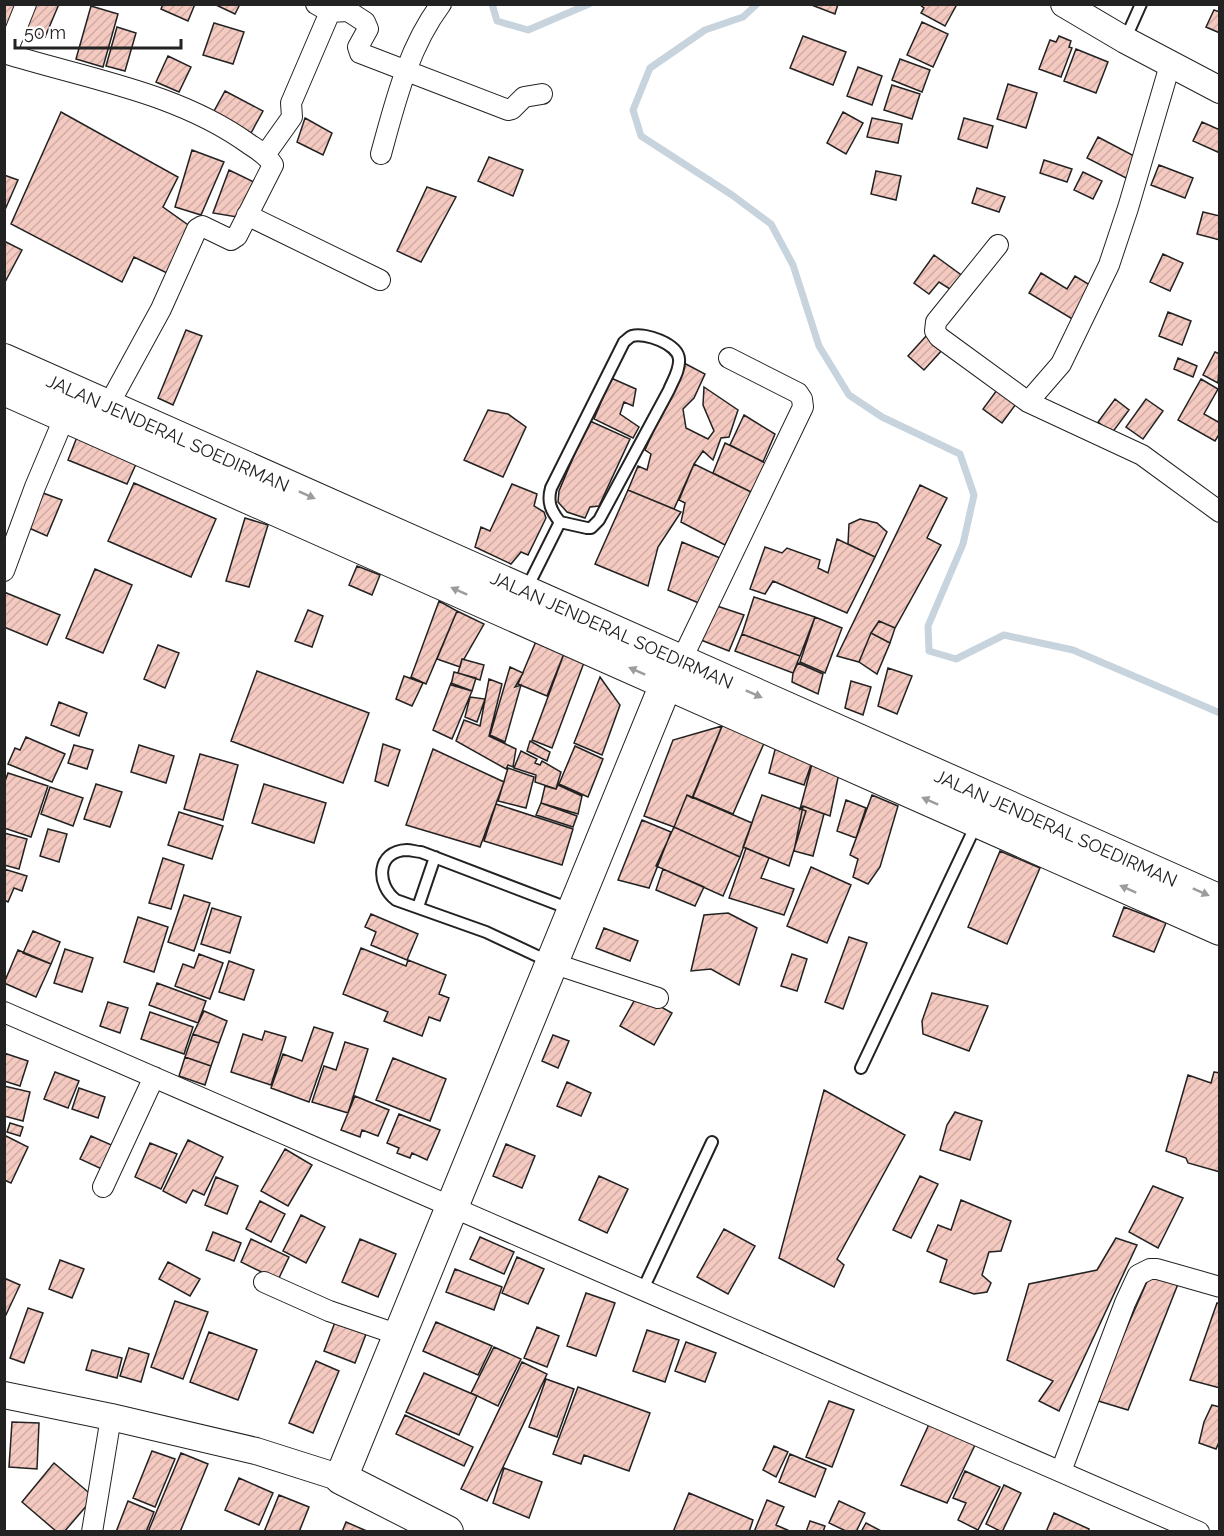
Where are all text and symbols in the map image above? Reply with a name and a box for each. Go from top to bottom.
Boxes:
scale bar [15,12,182,50]
text: 50 m [24,22,66,43]
street label: JALAN JENDERAL SOEDIRMAN [43,370,293,496]
one-way arrow [299,490,317,500]
street label: JALAN JENDERAL SOEDIRMAN [487,567,737,693]
one-way arrow [450,587,467,596]
one-way arrow [628,666,645,675]
one-way arrow [746,689,763,698]
street label: JALAN JENDERAL SOEDIRMAN [931,765,1181,891]
one-way arrow [921,796,939,806]
one-way arrow [1119,884,1136,893]
one-way arrow [1192,888,1209,897]

